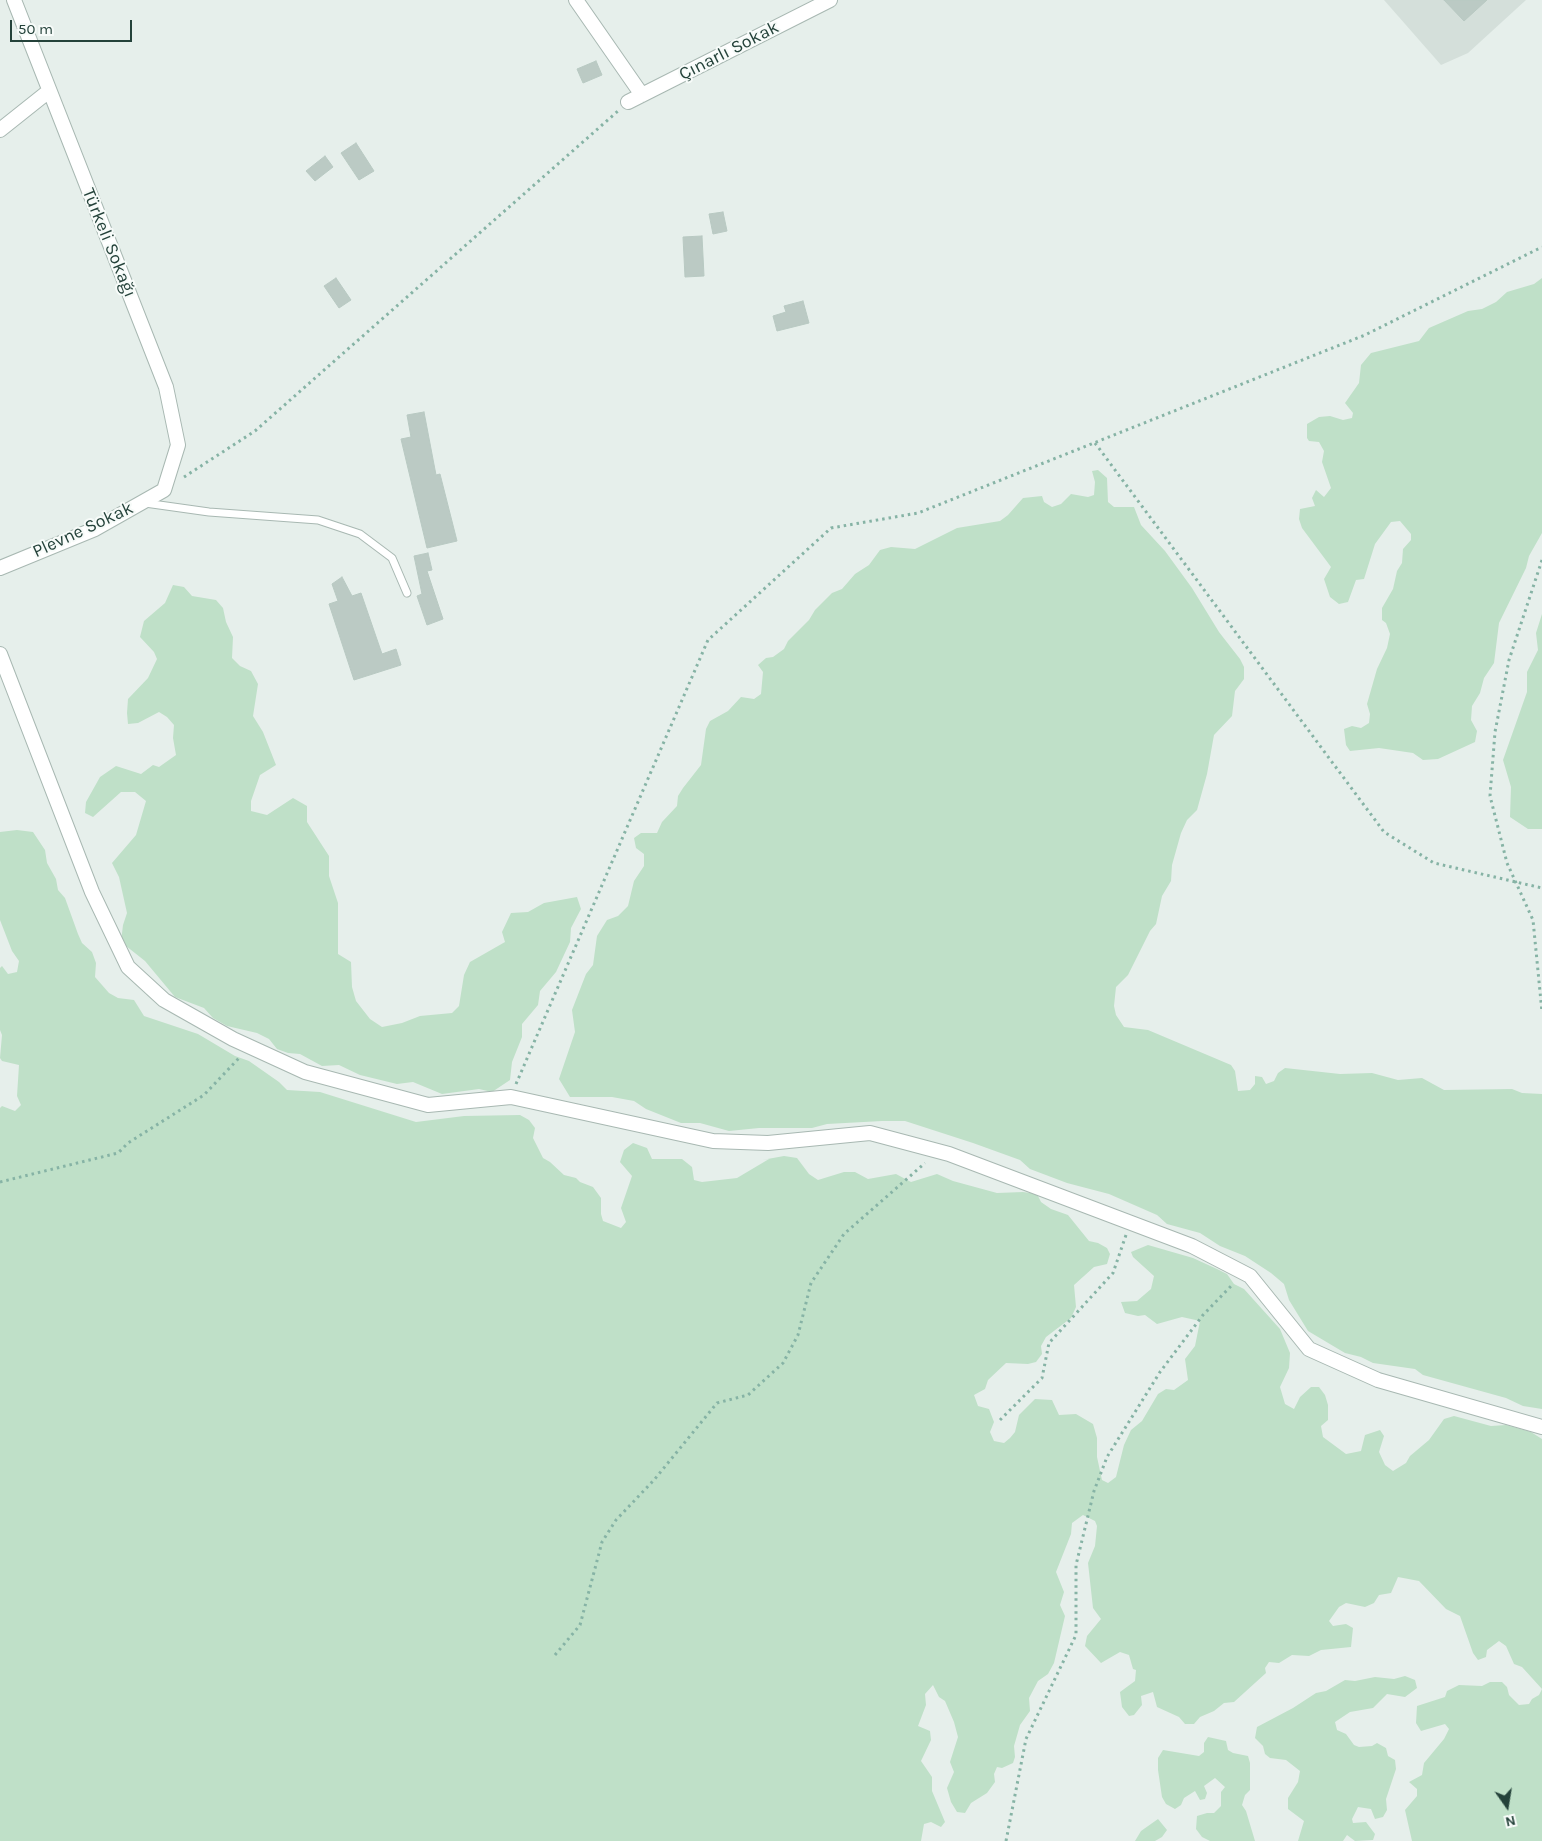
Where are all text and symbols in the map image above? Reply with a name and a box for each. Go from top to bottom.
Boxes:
scale bar [12,10,135,42]
street label: Çınarlı Sokak [675,17,783,85]
text: 50 m [18,20,53,38]
street label: Türkeli Sokağı [77,185,141,301]
street label: Plevne Sokak [29,497,137,563]
north arrow [1482,1781,1532,1831]
text: N [1504,1812,1517,1831]

